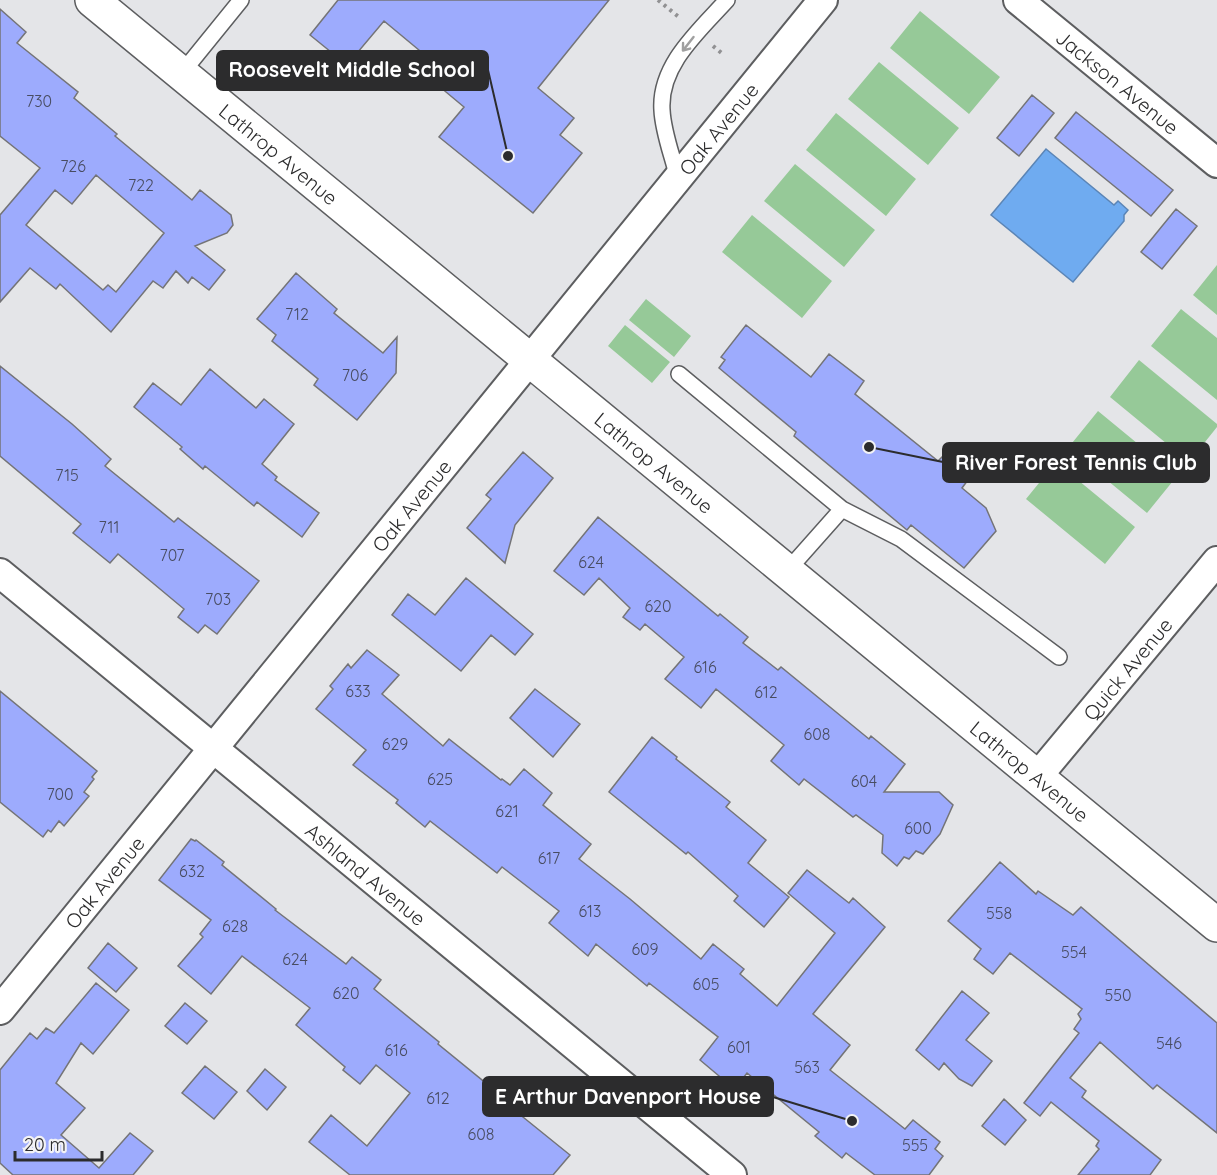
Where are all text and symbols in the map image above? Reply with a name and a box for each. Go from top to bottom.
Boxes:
street label: Jackson Avenue [1051,24,1184,139]
one-way arrow [682,36,695,52]
callout: Roosevelt Middle School [217,51,488,90]
text: Roosevelt Middle School [228,56,476,82]
street label: Oak Avenue [673,77,763,180]
house number: 730 [26,91,52,111]
street label: Lathrop Avenue [214,98,343,210]
house number: 726 [60,156,86,176]
house number: 722 [128,175,154,195]
house number: 712 [285,304,309,324]
house number: 706 [342,365,369,385]
street label: Lathrop Avenue [590,406,719,518]
callout: River Forest Tennis Club [943,443,1209,482]
text: River Forest Tennis Club [955,449,1197,475]
street label: Oak Avenue [366,454,456,557]
house number: 715 [55,465,79,485]
house number: 711 [99,517,119,537]
house number: 707 [159,545,185,565]
house number: 624 [578,552,604,572]
house number: 703 [205,589,231,609]
house number: 620 [645,596,672,616]
street label: Quick Avenue [1077,612,1177,725]
house number: 616 [693,657,717,677]
house number: 633 [345,681,371,701]
house number: 612 [754,682,778,702]
street label: Lathrop Avenue [965,715,1094,827]
house number: 608 [804,724,830,744]
house number: 629 [382,734,408,754]
house number: 625 [427,769,453,789]
house number: 604 [851,771,877,791]
house number: 700 [46,784,74,804]
house number: 621 [495,801,519,821]
street label: Ashland Avenue [301,817,431,931]
house number: 600 [904,818,932,838]
street label: Oak Avenue [59,831,149,933]
house number: 617 [538,848,560,868]
house number: 632 [179,861,205,881]
house number: 613 [579,901,601,921]
house number: 558 [986,903,1012,923]
house number: 628 [222,916,248,936]
house number: 609 [631,939,659,959]
house number: 554 [1061,942,1087,962]
house number: 624 [282,949,308,969]
house number: 605 [693,974,719,994]
house number: 620 [333,983,360,1003]
house number: 550 [1105,985,1131,1005]
house number: 546 [1156,1033,1182,1053]
house number: 601 [727,1037,751,1057]
house number: 616 [384,1040,408,1060]
house number: 563 [794,1057,820,1077]
callout: E Arthur Davenport House [483,1077,773,1116]
text: E Arthur Davenport House [495,1083,761,1109]
house number: 612 [426,1088,450,1108]
scale bar [15,1124,102,1162]
house number: 608 [468,1124,494,1144]
text: 20 m [24,1133,66,1156]
house number: 555 [902,1135,928,1155]

